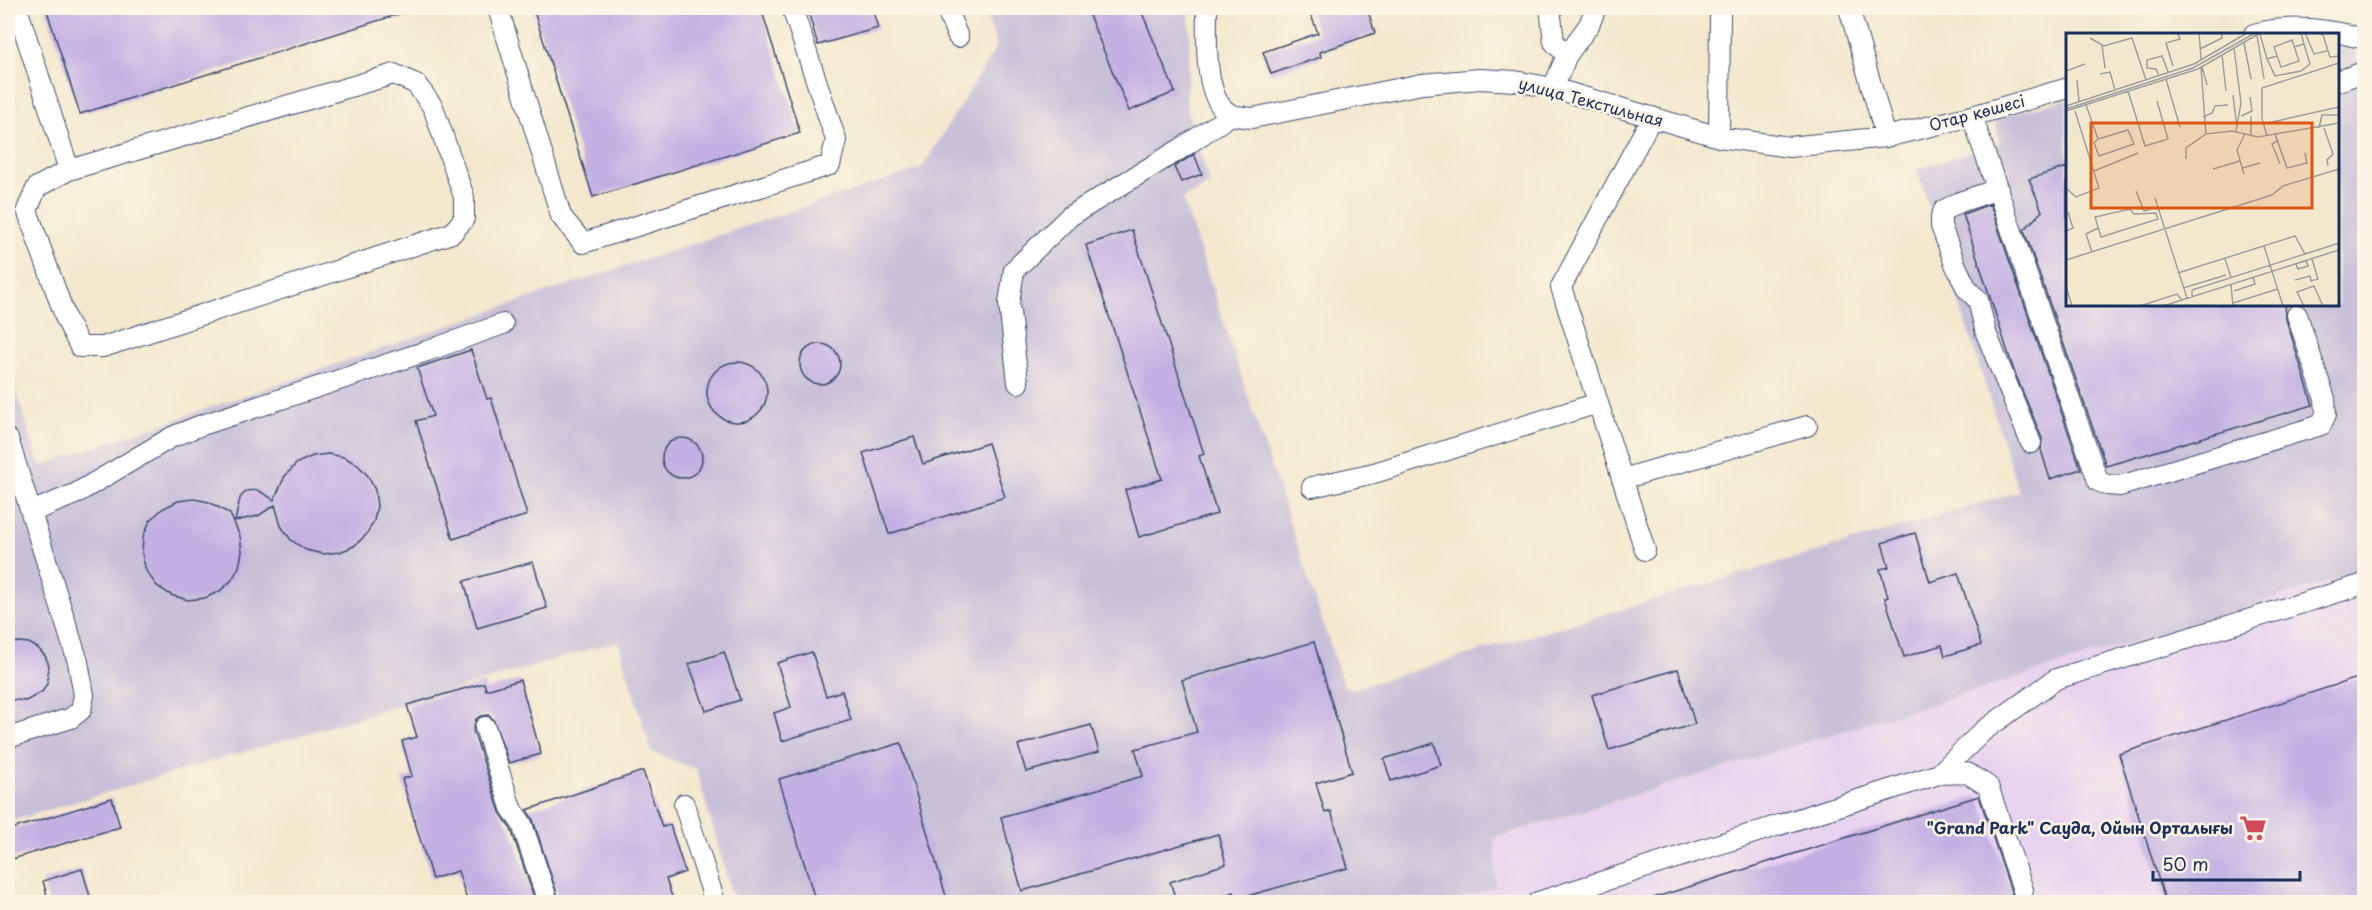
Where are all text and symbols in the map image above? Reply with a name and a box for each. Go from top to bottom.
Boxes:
inset map [2066,33,2339,306]
street label: улица Текстильная [1516,70,1666,132]
street label: Отар көшесі [1926,88,2027,136]
supermarket icon: "Grand Park" Сауда, Ойын Орталығы [2238,813,2268,843]
place label: "Grand Park" Сауда, Ойын Орталығы [1926,815,2233,839]
scale bar [2153,844,2300,882]
text: 50 m [2162,850,2209,877]

